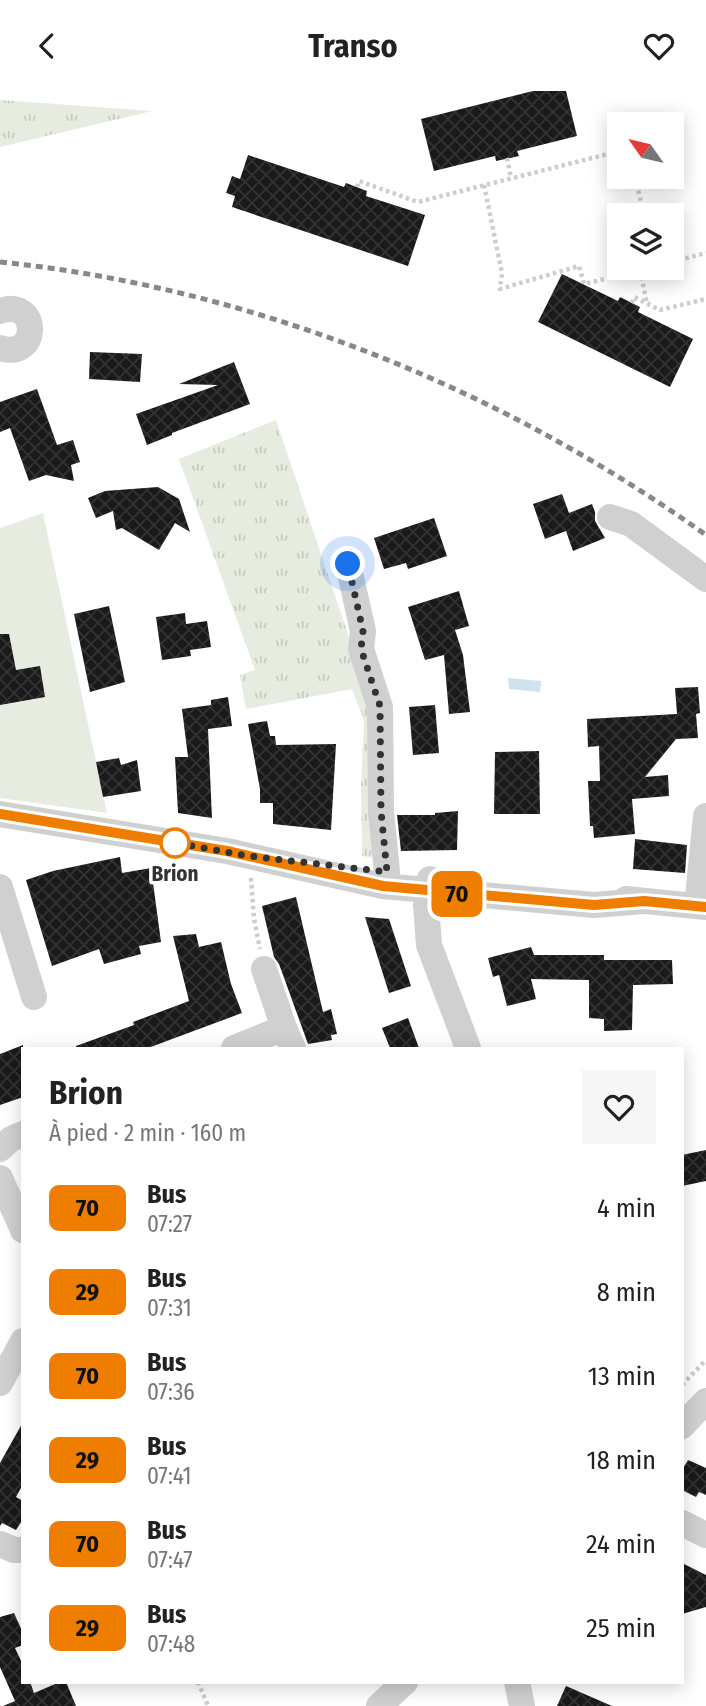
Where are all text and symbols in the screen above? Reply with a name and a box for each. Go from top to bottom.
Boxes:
icon: back [28,27,66,65]
text: Transo [308,27,398,65]
icon: heart [640,27,678,65]
north arrow [607,112,684,189]
map controls [607,112,684,280]
button: layers [607,203,684,280]
your location [330,546,365,581]
marker: Brion [160,828,190,858]
place label: Brion [151,861,199,887]
line badge: 70 [426,871,489,917]
text: 70 [445,880,469,908]
button: heart [582,1070,656,1144]
text: Brion [49,1073,123,1113]
text: À pied · 2 min · 160 m [49,1119,246,1147]
text: Bus [147,1179,186,1210]
text: 4 min [597,1193,656,1224]
text: 70 [76,1194,99,1222]
text: 07:27 [147,1210,192,1238]
text: Bus [147,1263,186,1294]
text: 8 min [597,1277,656,1308]
text: 29 [76,1278,99,1306]
text: 07:31 [147,1294,192,1322]
text: Bus [147,1347,186,1378]
text: 13 min [588,1361,656,1392]
text: 70 [76,1362,99,1390]
text: 07:36 [147,1378,195,1406]
text: Bus [147,1431,186,1462]
text: 18 min [587,1445,656,1476]
text: 29 [76,1446,99,1474]
text: 07:41 [147,1462,192,1490]
text: Bus [147,1515,186,1546]
text: 24 min [586,1529,656,1560]
text: 70 [76,1530,99,1558]
text: 07:47 [147,1546,193,1574]
text: Bus [147,1599,186,1630]
text: 25 min [586,1613,656,1644]
text: 29 [76,1614,99,1642]
text: 07:48 [147,1630,195,1658]

